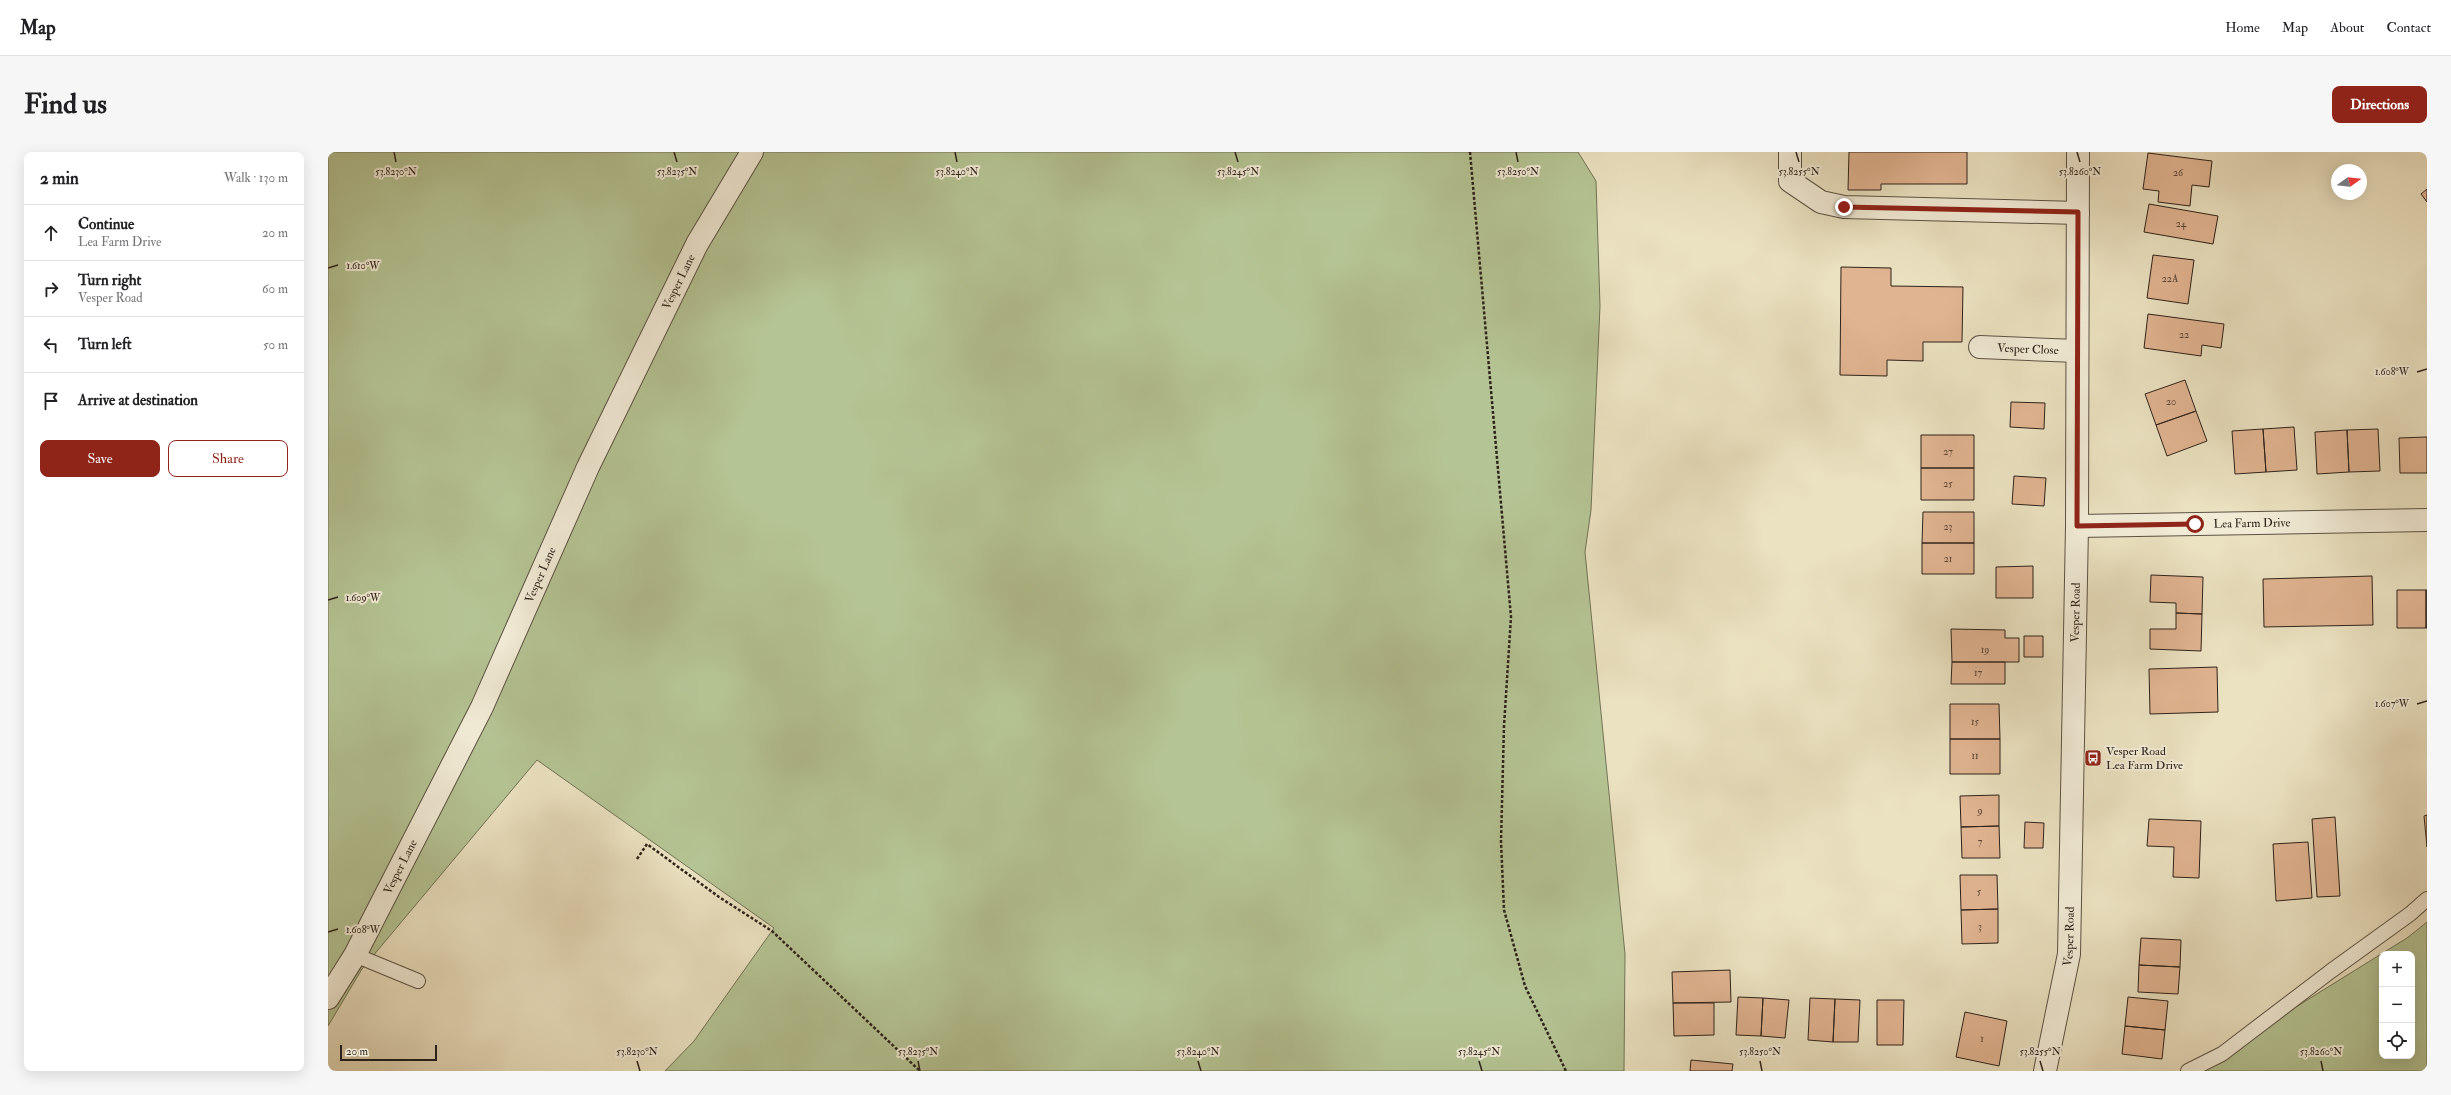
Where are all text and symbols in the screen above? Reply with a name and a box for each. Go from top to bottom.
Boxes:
text: Map [20,16,56,40]
text: Home [2225,19,2260,36]
text: Map [2282,19,2308,36]
text: About [2330,19,2364,36]
text: Contact [2386,19,2431,36]
button: Directions [2332,86,2427,123]
text: Find us [24,87,107,122]
north arrow [2331,164,2367,200]
text: 53.8230°N [375,166,417,178]
text: 53.8235°N [657,166,697,178]
text: 53.8240°N [936,166,979,178]
text: 53.8245°N [1217,166,1259,178]
text: 53.8250°N [1497,166,1539,178]
text: 53.8255°N [1778,166,1820,178]
text: 53.8260°N [2059,166,2101,178]
house number: 26 [2173,167,2184,179]
text: 2 min [40,168,79,189]
text: Walk · 130 m [224,170,288,186]
route end [1835,198,1853,216]
text: Continue [78,215,134,234]
house number: 24 [2176,218,2187,230]
icon: ahead [40,222,62,244]
text: 20 m [262,225,288,241]
text: Lea Farm Drive [78,234,162,250]
street label: Vesper Lane [659,252,698,312]
text: 1.610°W [347,260,380,272]
text: Turn right [78,271,141,290]
house number: 22A [2162,273,2179,285]
icon: right [40,278,62,300]
text: 60 m [262,281,288,297]
text: Vesper Road [78,290,143,306]
house number: 22 [2179,329,2189,341]
icon: left [40,334,62,356]
text: Turn left [78,335,132,354]
text: 50 m [263,337,288,353]
street label: Vesper Close [1997,340,2059,358]
text: 1.608°W [2375,366,2410,378]
icon: arrive [40,390,62,412]
text: Arrive at destination [78,391,198,410]
house number: 20 [2166,396,2176,408]
button: Save [40,440,160,477]
button: Share [168,440,288,477]
house number: 27 [1943,446,1953,458]
house number: 25 [1943,478,1953,490]
route start [2186,515,2204,533]
street label: Lea Farm Drive [2213,515,2291,531]
house number: 23 [1944,521,1953,533]
street label: Vesper Lane [522,544,559,605]
house number: 21 [1944,553,1953,565]
street label: Vesper Road [2067,582,2083,643]
text: 1.609°W [346,592,381,604]
house number: 19 [1981,644,1989,656]
house number: 17 [1974,667,1982,679]
text: 1.607°W [2375,698,2410,710]
house number: 15 [1971,716,1980,728]
place label: Vesper Road Lea Farm Drive [2106,744,2183,773]
bus stop icon: Vesper Road Lea Farm Drive [2083,748,2103,768]
house number: 11 [1971,750,1979,762]
house number: 9 [1976,805,1983,817]
house number: 7 [1978,836,1983,848]
street label: Vesper Lane [380,837,420,897]
house number: 5 [1977,886,1982,898]
street label: Vesper Road [2059,906,2077,968]
house number: 3 [1978,921,1982,933]
text: 1.608°W [346,924,381,936]
map controls [2379,951,2415,1059]
button: + [2379,951,2415,987]
button: − [2379,987,2415,1023]
button: locate [2379,1023,2415,1059]
house number: 1 [1980,1033,1984,1045]
scale bar [340,1043,437,1062]
text: 20 m [346,1045,368,1058]
text: 53.8230°N [616,1046,658,1058]
text: 53.8235°N [898,1046,938,1058]
text: 53.8240°N [1177,1046,1220,1058]
text: 53.8245°N [1458,1046,1500,1058]
text: 53.8250°N [1739,1046,1781,1058]
text: 53.8255°N [2019,1046,2061,1058]
text: 53.8260°N [2300,1046,2342,1058]

